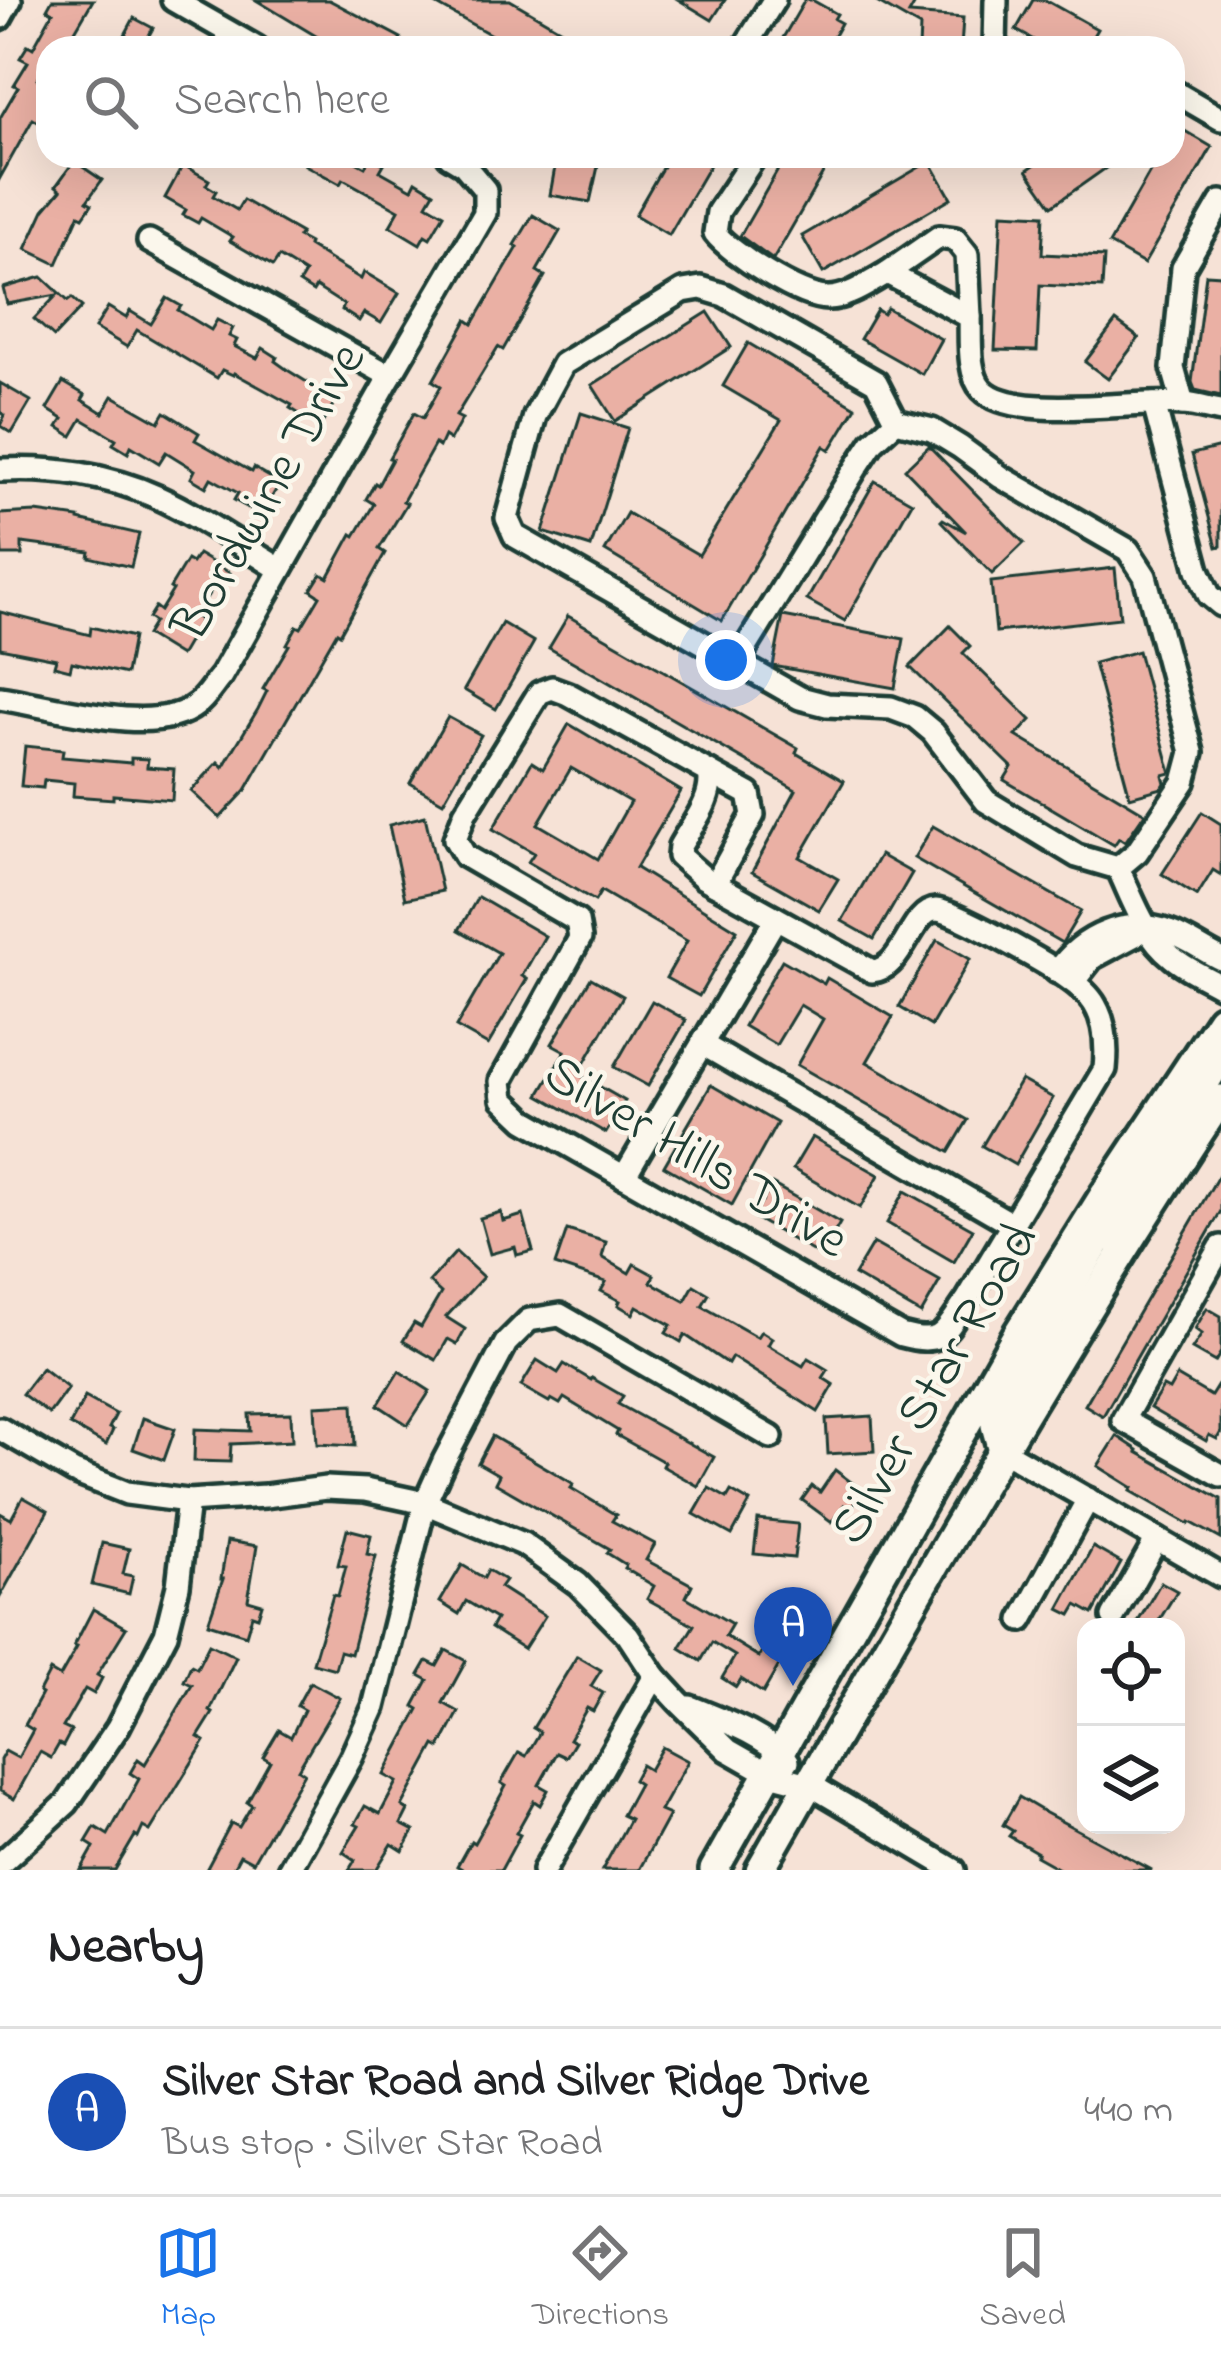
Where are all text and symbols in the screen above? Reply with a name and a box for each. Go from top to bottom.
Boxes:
search box [36,36,1185,168]
icon: search [78,69,144,135]
text: Search here [174,69,390,135]
street label: Bordwine Drive [153,328,389,659]
your location [696,630,756,690]
street label: Silver Hills Drive [528,1037,863,1281]
street label: Silver Star Road [813,1210,1061,1560]
pin: A [754,1587,832,1686]
map controls [1077,1618,1185,1834]
button: locate [1077,1618,1185,1726]
button: layers [1077,1726,1185,1834]
text: Nearby [48,1911,204,1986]
text: Silver Star Road and Silver Ridge Drive [162,2050,869,2116]
text: A [75,2083,99,2140]
text: 440 m [1084,2083,1173,2140]
text: Bus stop · Silver Star Road [162,2116,602,2173]
tab: Map [155,2220,221,2340]
tab: Directions [532,2220,669,2340]
tab: Saved [980,2220,1066,2340]

